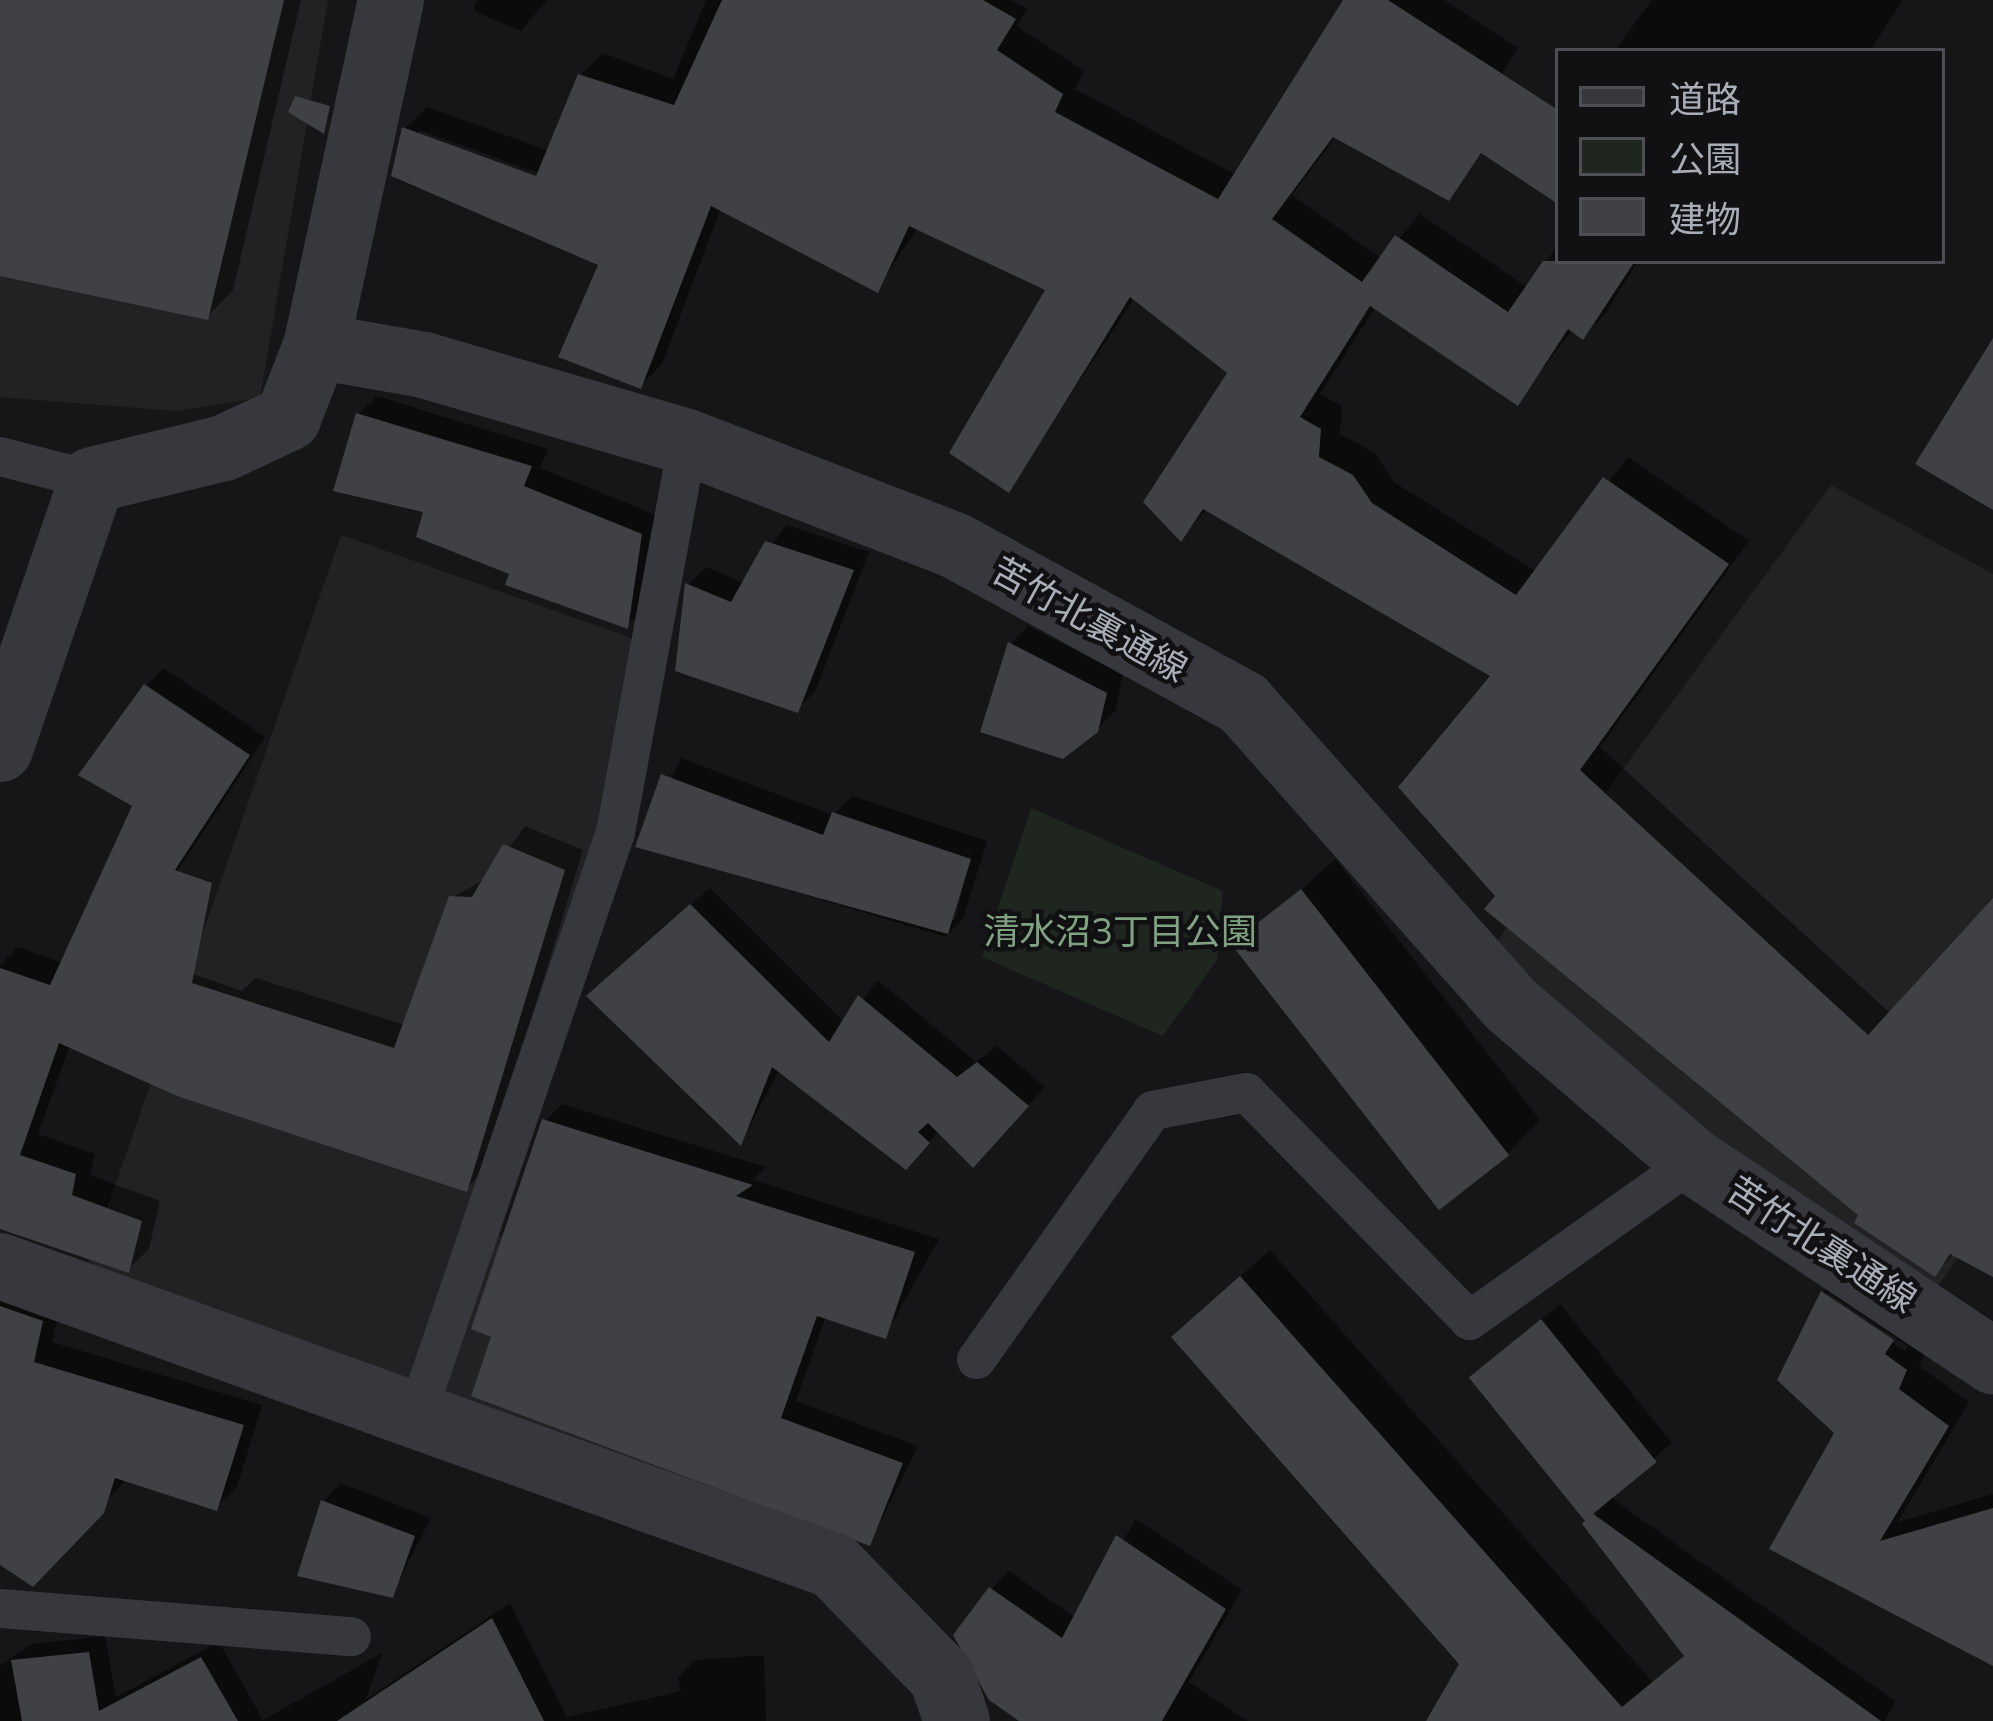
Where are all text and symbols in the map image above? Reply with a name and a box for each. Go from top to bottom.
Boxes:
legend [1555,48,1945,264]
text: 道路 [1669,76,1741,121]
text: 公園 [1669,136,1741,181]
text: 建物 [1669,196,1741,241]
street label: 苦竹北裏通線 [985,548,1195,690]
park label: 清水沼3丁目公園 [983,909,1257,953]
street label: 苦竹北裏通線 [1720,1167,1924,1321]

